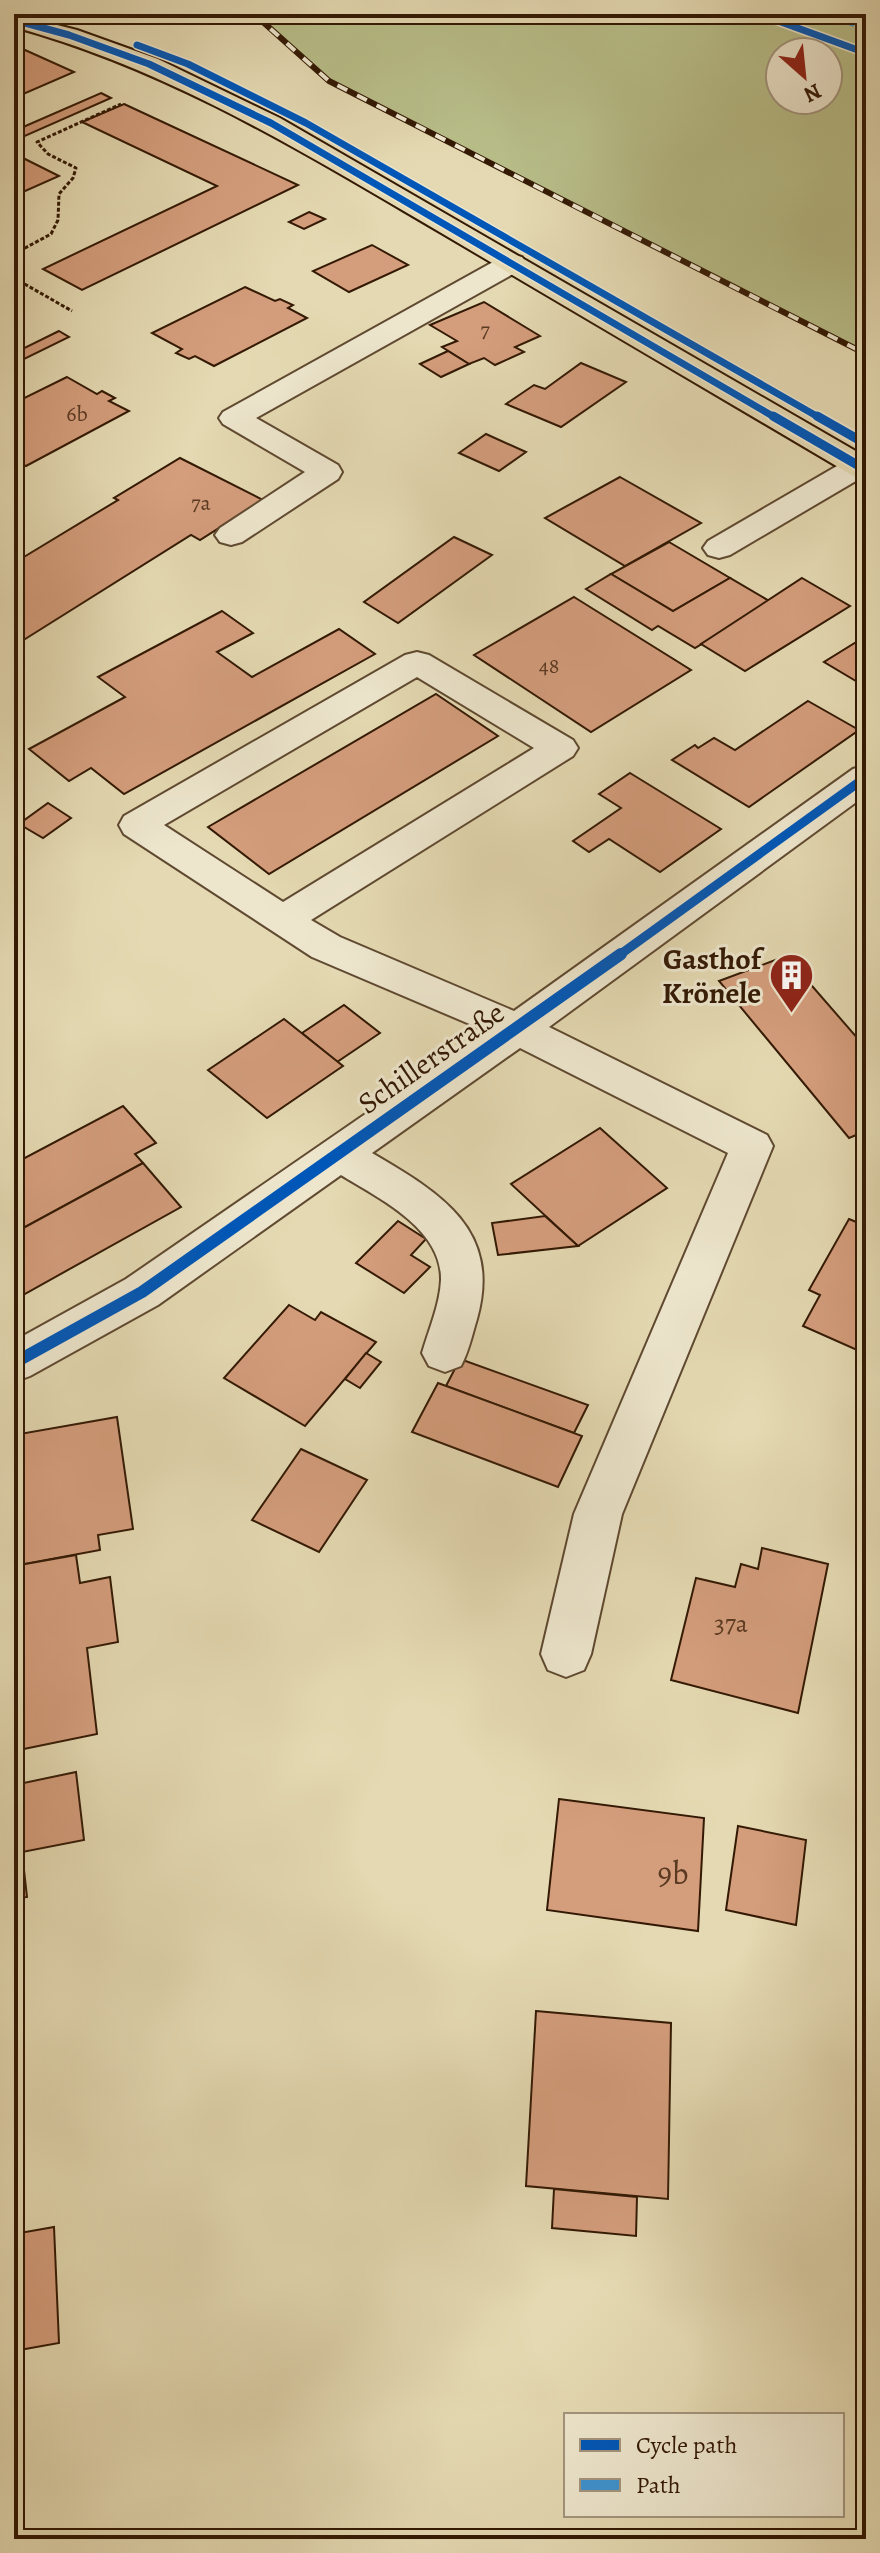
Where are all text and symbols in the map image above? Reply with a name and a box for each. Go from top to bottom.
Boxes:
north arrow [764,36,844,116]
text: N [799,76,827,110]
house number: 7 [480,315,490,345]
house number: 6b [66,399,88,429]
house number: 7a [191,488,211,518]
house number: 48 [539,651,559,681]
place label: Gasthof Krönele [662,939,765,1013]
building icon: Gasthof Krönele [768,952,816,1015]
street label: Schillerstraße [350,993,512,1123]
house number: 37a [714,1606,748,1641]
house number: 9b [658,1851,688,1895]
legend [564,2413,844,2517]
text: Cycle path [636,2429,737,2461]
text: Path [636,2469,681,2501]

